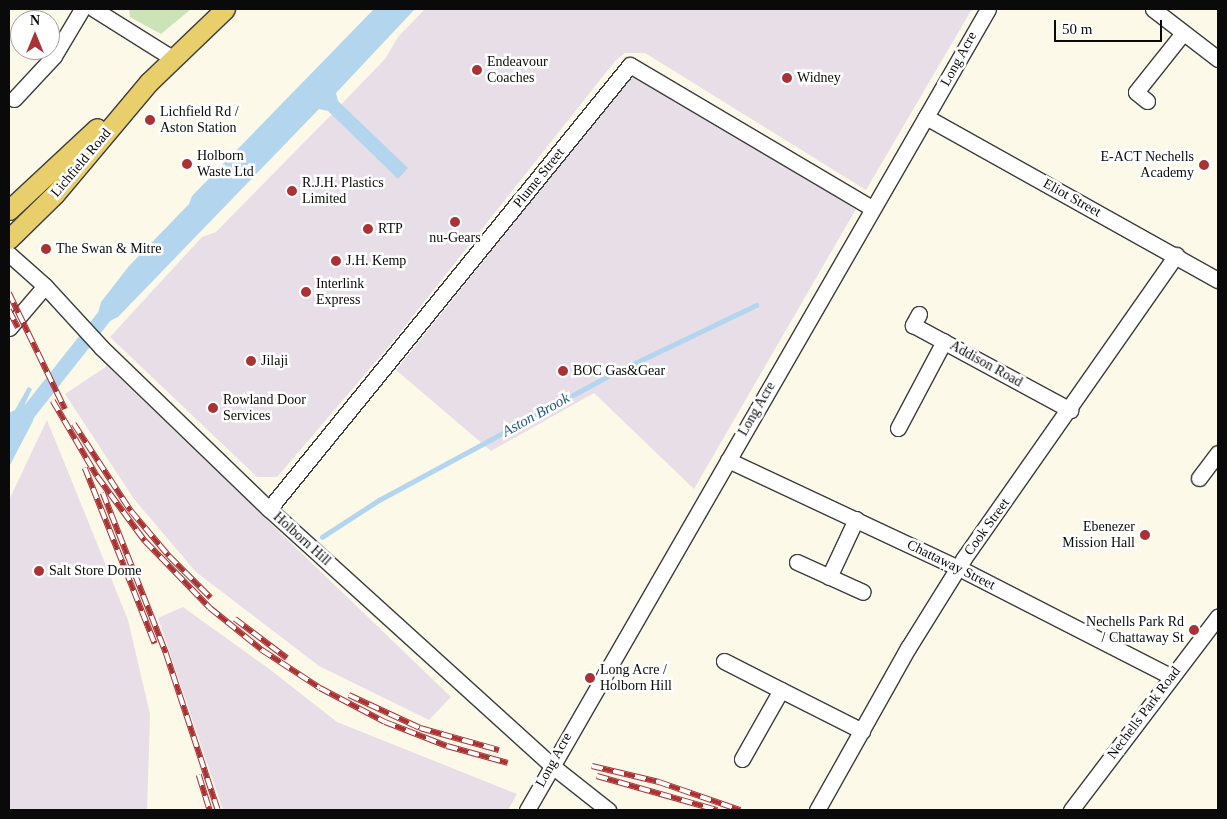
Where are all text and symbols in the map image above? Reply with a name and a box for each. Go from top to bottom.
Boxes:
north arrow [10,10,60,60]
scale bar [1057,10,1164,42]
text: N [30,13,40,28]
text: 50 m [1062,21,1092,37]
street label: Long Acre [937,29,981,89]
place label: Endeavour Coaches [487,54,548,86]
marker: Endeavour Coaches [471,64,483,76]
place label: Widney [797,70,841,86]
marker: Widney [781,72,793,84]
place label: Lichfield Rd / Aston Station [160,104,239,136]
marker: Lichfield Rd / Aston Station [144,114,156,126]
street label: Lichfield Road [47,125,115,201]
street label: Plume Street [510,145,568,211]
place label: Holborn Waste Ltd [197,148,254,180]
place label: E-ACT Nechells Academy [1100,149,1194,182]
marker: Holborn Waste Ltd [181,158,193,170]
marker: E-ACT Nechells Academy [1198,159,1210,171]
place label: R.J.H. Plastics Limited [302,175,384,208]
street label: Eliot Street [1040,175,1104,221]
marker: R.J.H. Plastics Limited [286,185,298,197]
marker: nu-Gears [449,216,461,228]
place label: RTP [378,221,403,237]
marker: RTP [362,223,374,235]
place label: nu-Gears [429,230,481,246]
place label: The Swan & Mitre [56,241,161,257]
marker: The Swan & Mitre [40,243,52,255]
place label: J.H. Kemp [346,253,406,269]
marker: J.H. Kemp [330,255,342,267]
place label: Interlink Express [316,276,364,308]
marker: Interlink Express [300,286,312,298]
street label: Addison Road [947,337,1025,391]
place label: Jilaji [261,353,288,369]
marker: Jilaji [245,355,257,367]
place label: BOC Gas&Gear [573,363,665,379]
marker: BOC Gas&Gear [557,365,569,377]
street label: Long Acre [735,379,779,439]
water label: Aston Brook [499,389,573,441]
place label: Rowland Door Services [223,392,306,424]
marker: Rowland Door Services [207,402,219,414]
street label: Cook Street [961,495,1013,559]
street label: Holborn Hill [270,509,334,569]
place label: Ebenezer Mission Hall [1062,519,1135,552]
marker: Ebenezer Mission Hall [1139,529,1151,541]
street label: Chattaway Street [904,536,998,594]
place label: Salt Store Dome [49,563,142,579]
marker: Salt Store Dome [33,565,45,577]
place label: Nechells Park Rd / Chattaway St [1086,614,1184,646]
marker: Nechells Park Rd / Chattaway St [1188,624,1200,636]
place label: Long Acre / Holborn Hill [600,662,672,694]
street label: Nechells Park Road [1104,664,1184,762]
marker: Long Acre / Holborn Hill [584,672,596,684]
street label: Long Acre [532,730,576,790]

